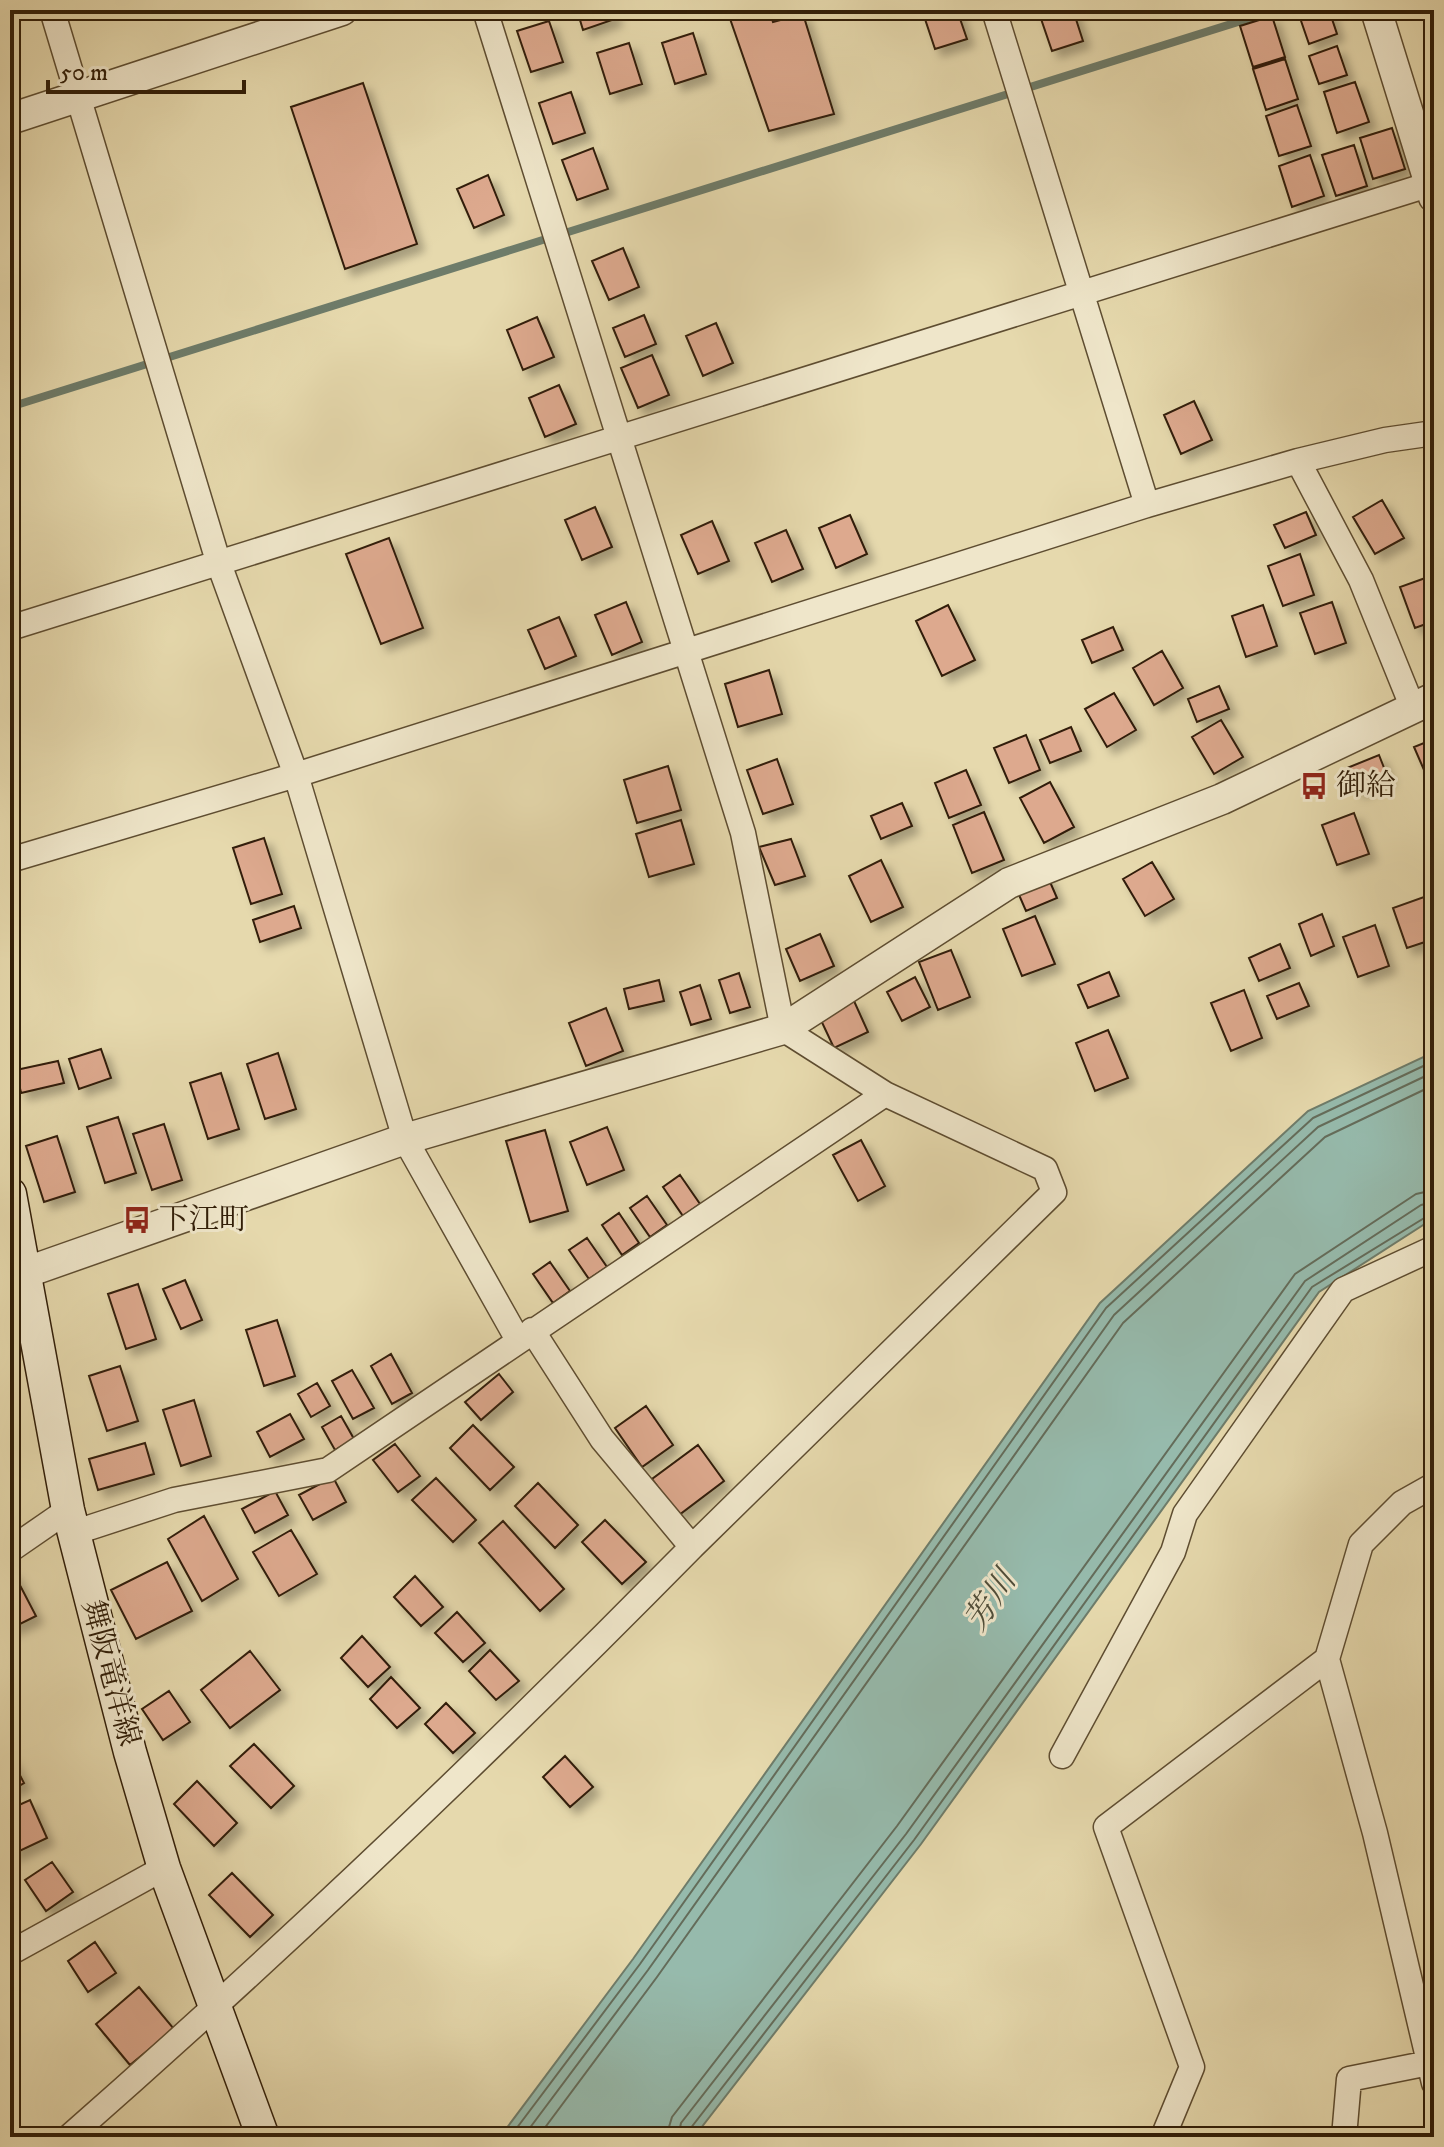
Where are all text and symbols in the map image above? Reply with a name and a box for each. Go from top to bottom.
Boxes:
scale bar [48,44,244,94]
text: 50 m [60,58,108,88]
place label: 御給 [1336,768,1396,805]
bus stop icon: 御給 [1299,771,1329,801]
place label: 下江町 [159,1202,249,1239]
bus stop icon: 下江町 [122,1205,152,1235]
water label: 芳川 [957,1561,1027,1639]
street label: 舞阪竜洋線 [73,1596,147,1750]

